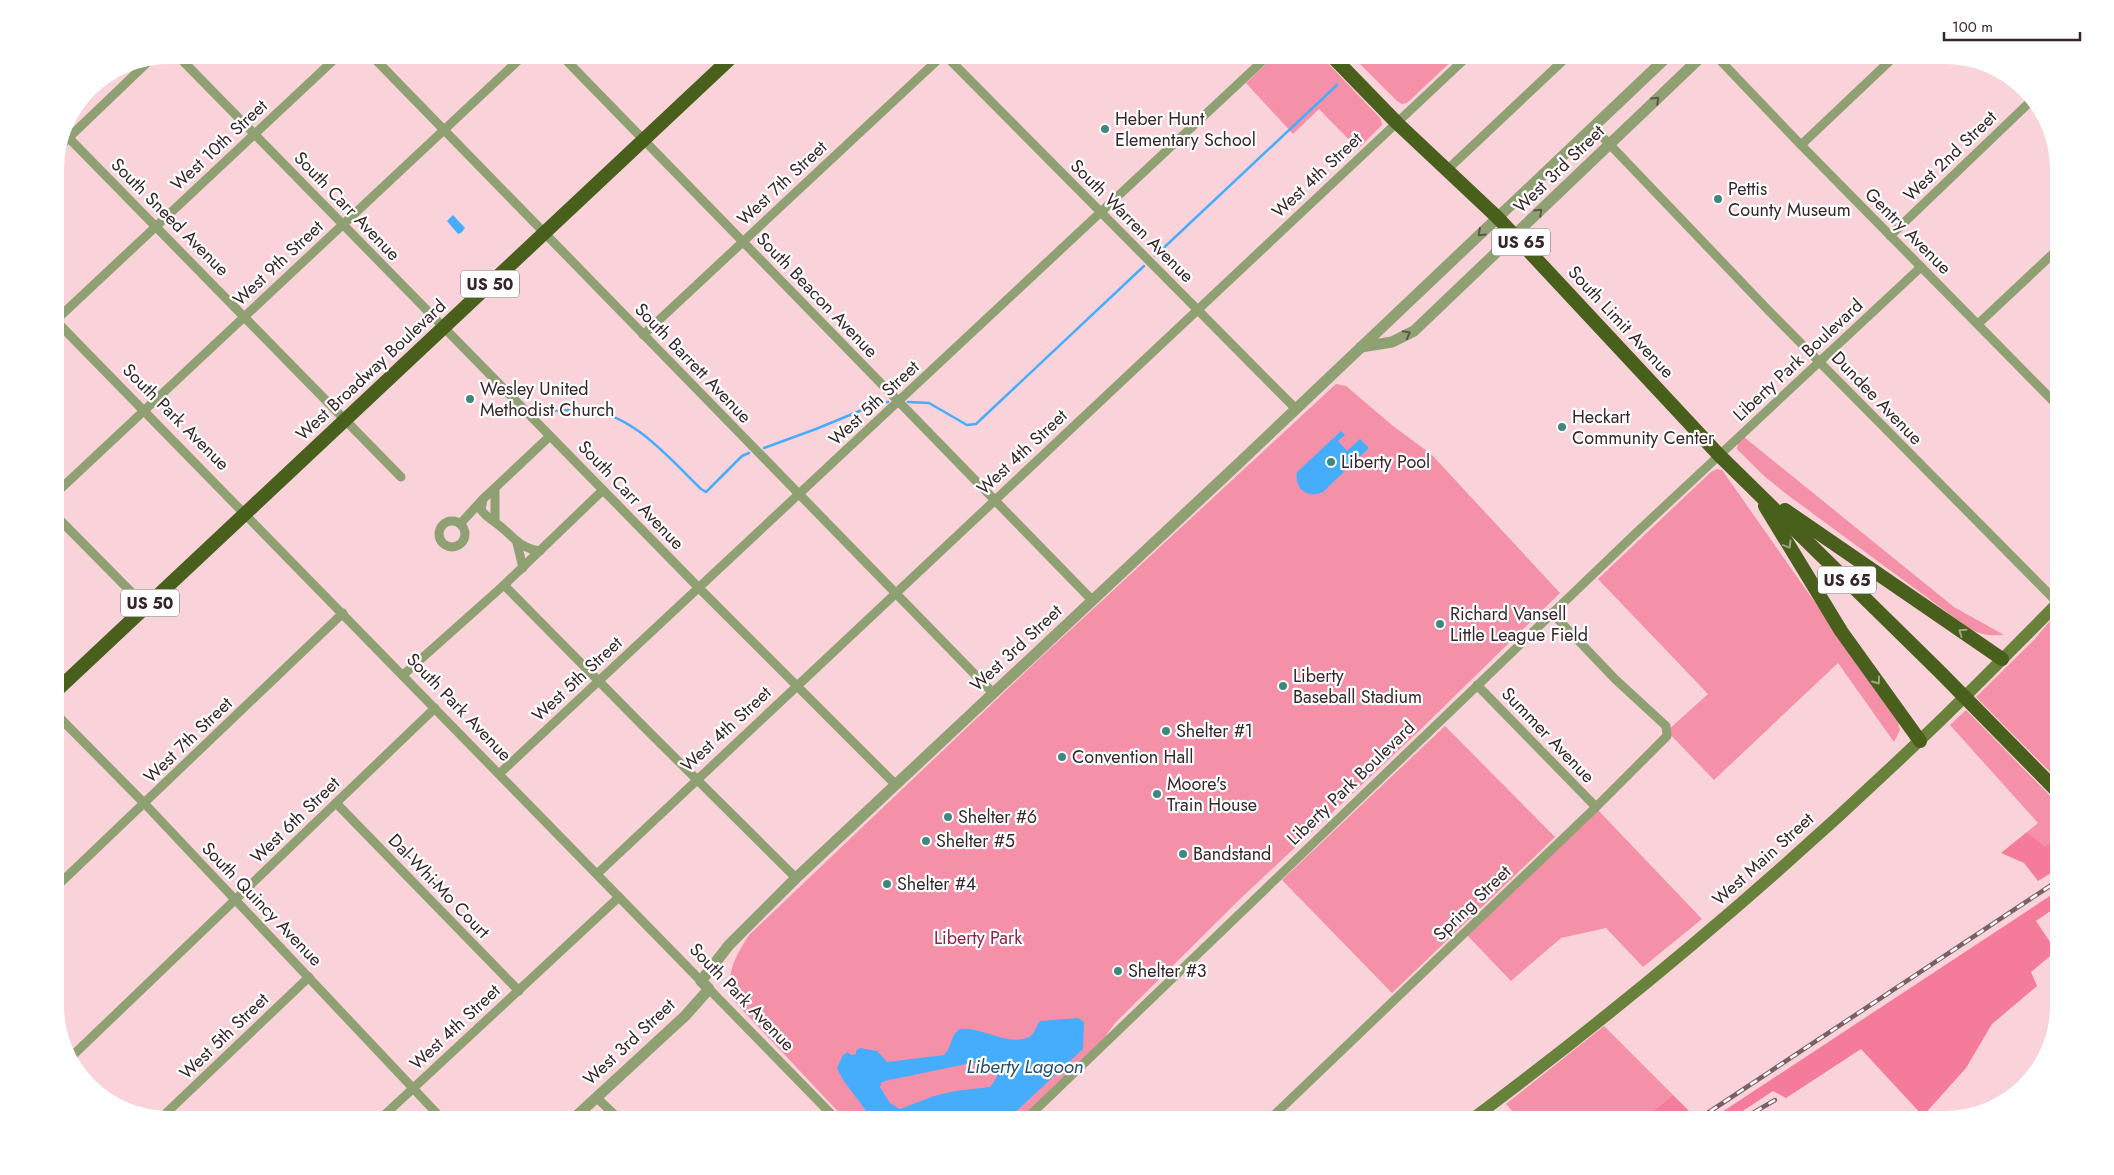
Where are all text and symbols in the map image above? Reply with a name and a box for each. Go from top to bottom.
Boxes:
scale bar [1944,10,2080,42]
text: 100 m [1952,16,1993,38]
street label: West 10th Street [165,93,274,197]
one-way arrow [1650,97,1659,106]
street label: West 2nd Street [1897,104,2003,207]
place label: Heber Hunt Elementary School [1115,106,1256,153]
street label: West 3rd Street [1508,118,1611,219]
marker: Heber Hunt Elementary School [1099,123,1111,135]
street label: West 4th Street [1266,126,1368,224]
street label: West 7th Street [731,134,833,231]
street label: South Carr Avenue [288,145,406,267]
street label: South Sneed Avenue [105,152,235,282]
street label: South Warren Avenue [1064,153,1200,289]
place label: Pettis County Museum [1728,176,1851,223]
street label: Gentry Avenue [1859,182,1957,280]
marker: Pettis County Museum [1712,193,1724,205]
one-way arrow [1533,209,1542,218]
street label: West 9th Street [227,214,329,312]
street label: South Beacon Avenue [750,226,884,364]
one-way arrow [1478,227,1487,236]
road number: US 65 [1492,228,1550,256]
street label: South Limit Avenue [1562,260,1680,384]
road number: US 50 [461,270,519,298]
street label: West Broadway Boulevard [290,293,452,447]
street label: Liberty Park Boulevard [1727,293,1869,427]
street label: South Barrett Avenue [629,297,757,429]
one-way arrow [1402,330,1411,340]
street label: Dundee Avenue [1825,345,1929,451]
street label: West 5th Street [823,354,925,452]
street label: South Park Avenue [117,358,235,476]
place label: Wesley United Methodist Church [480,376,615,423]
marker: Wesley United Methodist Church [464,393,476,405]
street label: West 4th Street [971,403,1073,501]
place label: Heckart Community Center [1572,404,1715,451]
marker: Heckart Community Center [1556,421,1568,433]
street label: South Carr Avenue [572,434,690,556]
place label: Liberty Pool [1341,449,1430,475]
marker: Liberty Pool [1325,456,1337,468]
one-way arrow [1782,539,1792,548]
road number: US 65 [1818,566,1876,594]
road number: US 50 [121,590,179,616]
street label: West 3rd Street [964,598,1068,697]
place label: Richard Vansell Little League Field [1450,601,1588,648]
marker: Richard Vansell Little League Field [1434,618,1446,630]
one-way arrow [1958,628,1967,638]
street label: West 5th Street [526,630,628,728]
street label: South Park Avenue [400,647,518,767]
place label: Liberty Baseball Stadium [1293,663,1422,710]
one-way arrow [1871,675,1879,684]
street label: West 4th Street [675,680,777,778]
marker: Liberty Baseball Stadium [1277,680,1289,692]
street label: Summer Avenue [1495,681,1601,789]
street label: West 7th Street [138,691,239,789]
street label: Liberty Park Boulevard [1281,715,1421,851]
place label: Shelter #1 [1176,718,1253,744]
marker: Shelter #1 [1160,725,1172,737]
place label: Convention Hall [1072,744,1193,770]
marker: Convention Hall [1056,751,1068,763]
street label: West 6th Street [245,770,346,869]
place label: Moore's Train House [1167,771,1257,818]
marker: Moore's Train House [1151,788,1163,800]
place label: Shelter #6 [958,804,1037,830]
street label: West Main Street [1707,806,1820,912]
marker: Shelter #6 [942,811,954,823]
street label: Dal-Whi-Mo Court [382,828,496,945]
place label: Shelter #5 [936,828,1015,854]
marker: Shelter #5 [920,835,932,847]
street label: South Quincy Avenue [196,836,328,972]
place label: Bandstand [1193,841,1271,867]
marker: Bandstand [1177,848,1189,860]
street label: Spring Street [1427,859,1517,947]
place label: Shelter #4 [897,871,976,897]
marker: Shelter #4 [881,878,893,890]
park label: Liberty Park [934,925,1022,951]
street label: South Park Avenue [683,937,801,1057]
place label: Shelter #3 [1128,958,1207,984]
marker: Shelter #3 [1112,965,1124,977]
street label: West 4th Street [404,978,506,1076]
street label: West 5th Street [174,986,275,1085]
street label: West 3rd Street [577,992,681,1091]
water label: Liberty Lagoon [967,1053,1083,1080]

